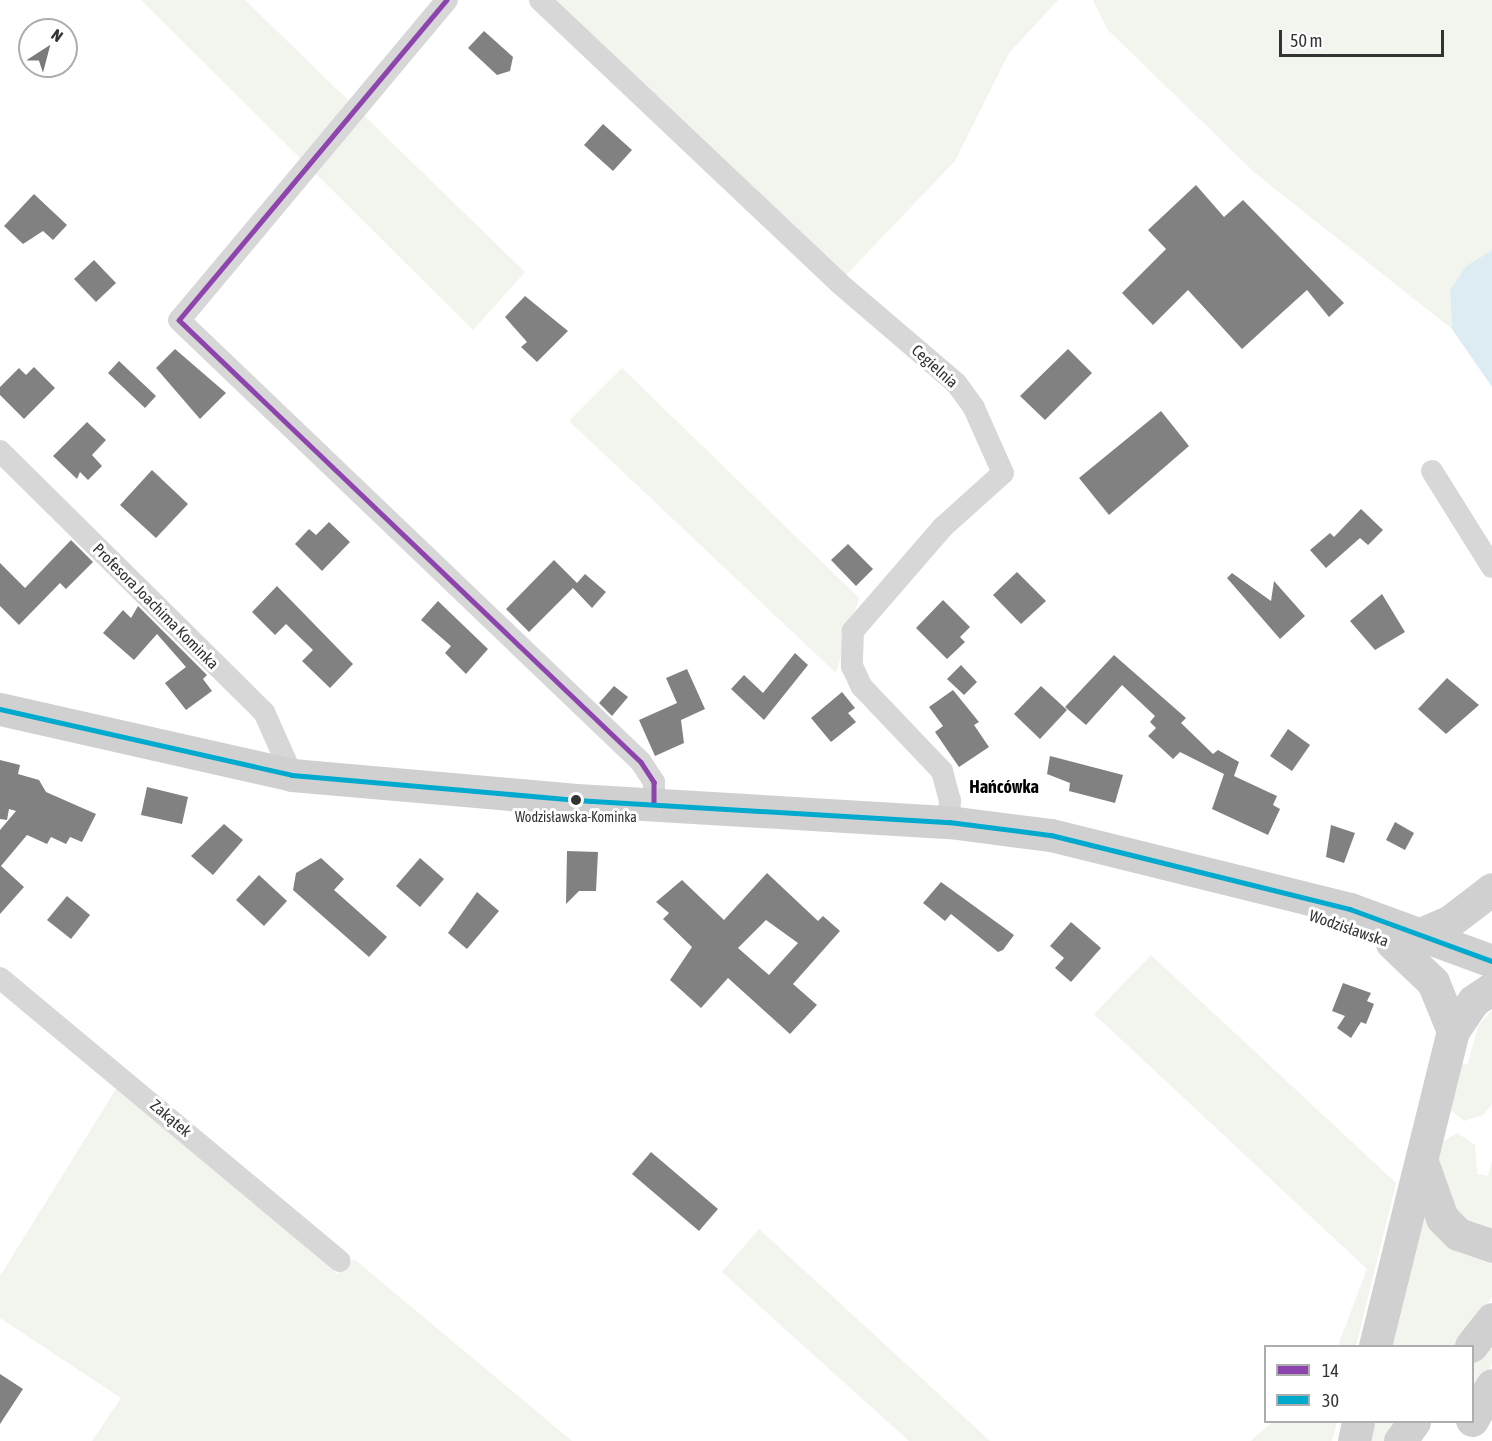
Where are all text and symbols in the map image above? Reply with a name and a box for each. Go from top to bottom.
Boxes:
north arrow [18,18,78,78]
scale bar [1282,18,1447,56]
text: N [48,25,67,45]
text: 50 m [1290,30,1322,51]
street label: Cegielnia [908,340,962,392]
street label: Profesora Joachima Kominka [89,539,223,673]
district label: Hańcówka [969,776,1039,798]
marker: Wodzisławska-Kominka [570,794,582,806]
place label: Wodzisławska-Kominka [515,809,637,825]
street label: Wodzisławska [1307,905,1391,951]
street label: Zakątek [146,1095,196,1141]
legend [1264,1345,1474,1423]
text: 14 [1322,1360,1339,1381]
text: 30 [1322,1390,1339,1411]

